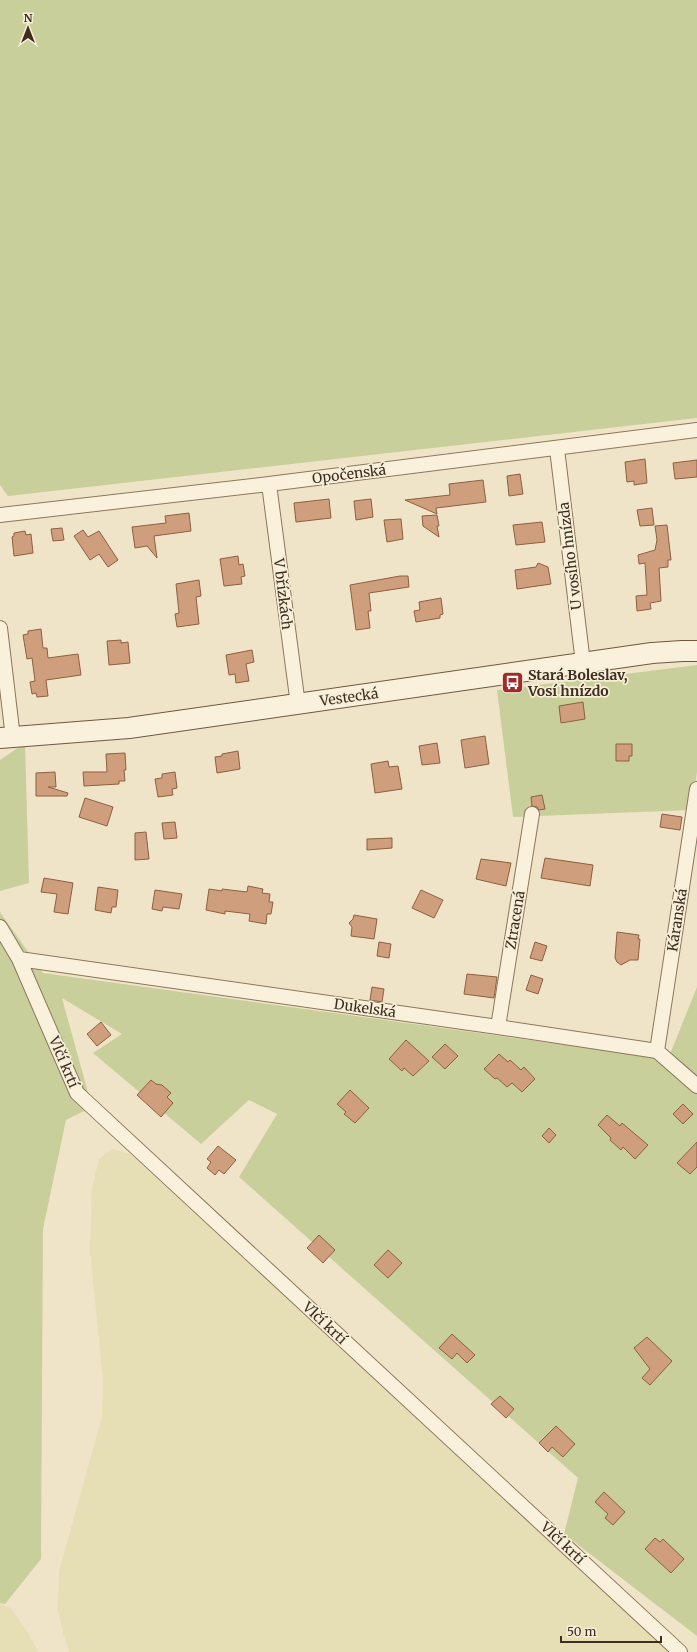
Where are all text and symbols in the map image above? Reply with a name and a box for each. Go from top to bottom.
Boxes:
north arrow [8,8,48,48]
text: N [24,11,33,25]
street label: Opočenská [311,460,388,487]
street label: U vosího hnízda [554,501,586,611]
street label: V břízkách [270,556,296,631]
place label: Stará Boleslav, Vosí hnízdo [527,666,628,700]
bus stop icon: Stará Boleslav, Vosí hnízdo [499,670,525,696]
street label: Vestecká [318,684,380,710]
street label: Káranská [663,887,691,953]
street label: Ztracená [501,889,529,951]
street label: Dukelská [333,995,398,1021]
street label: Vlčí krtí [45,1033,83,1091]
street label: Vlčí krtí [298,1297,351,1348]
street label: Vlčí krtí [536,1517,589,1568]
scale bar [561,1618,661,1644]
text: 50 m [567,1624,596,1639]

